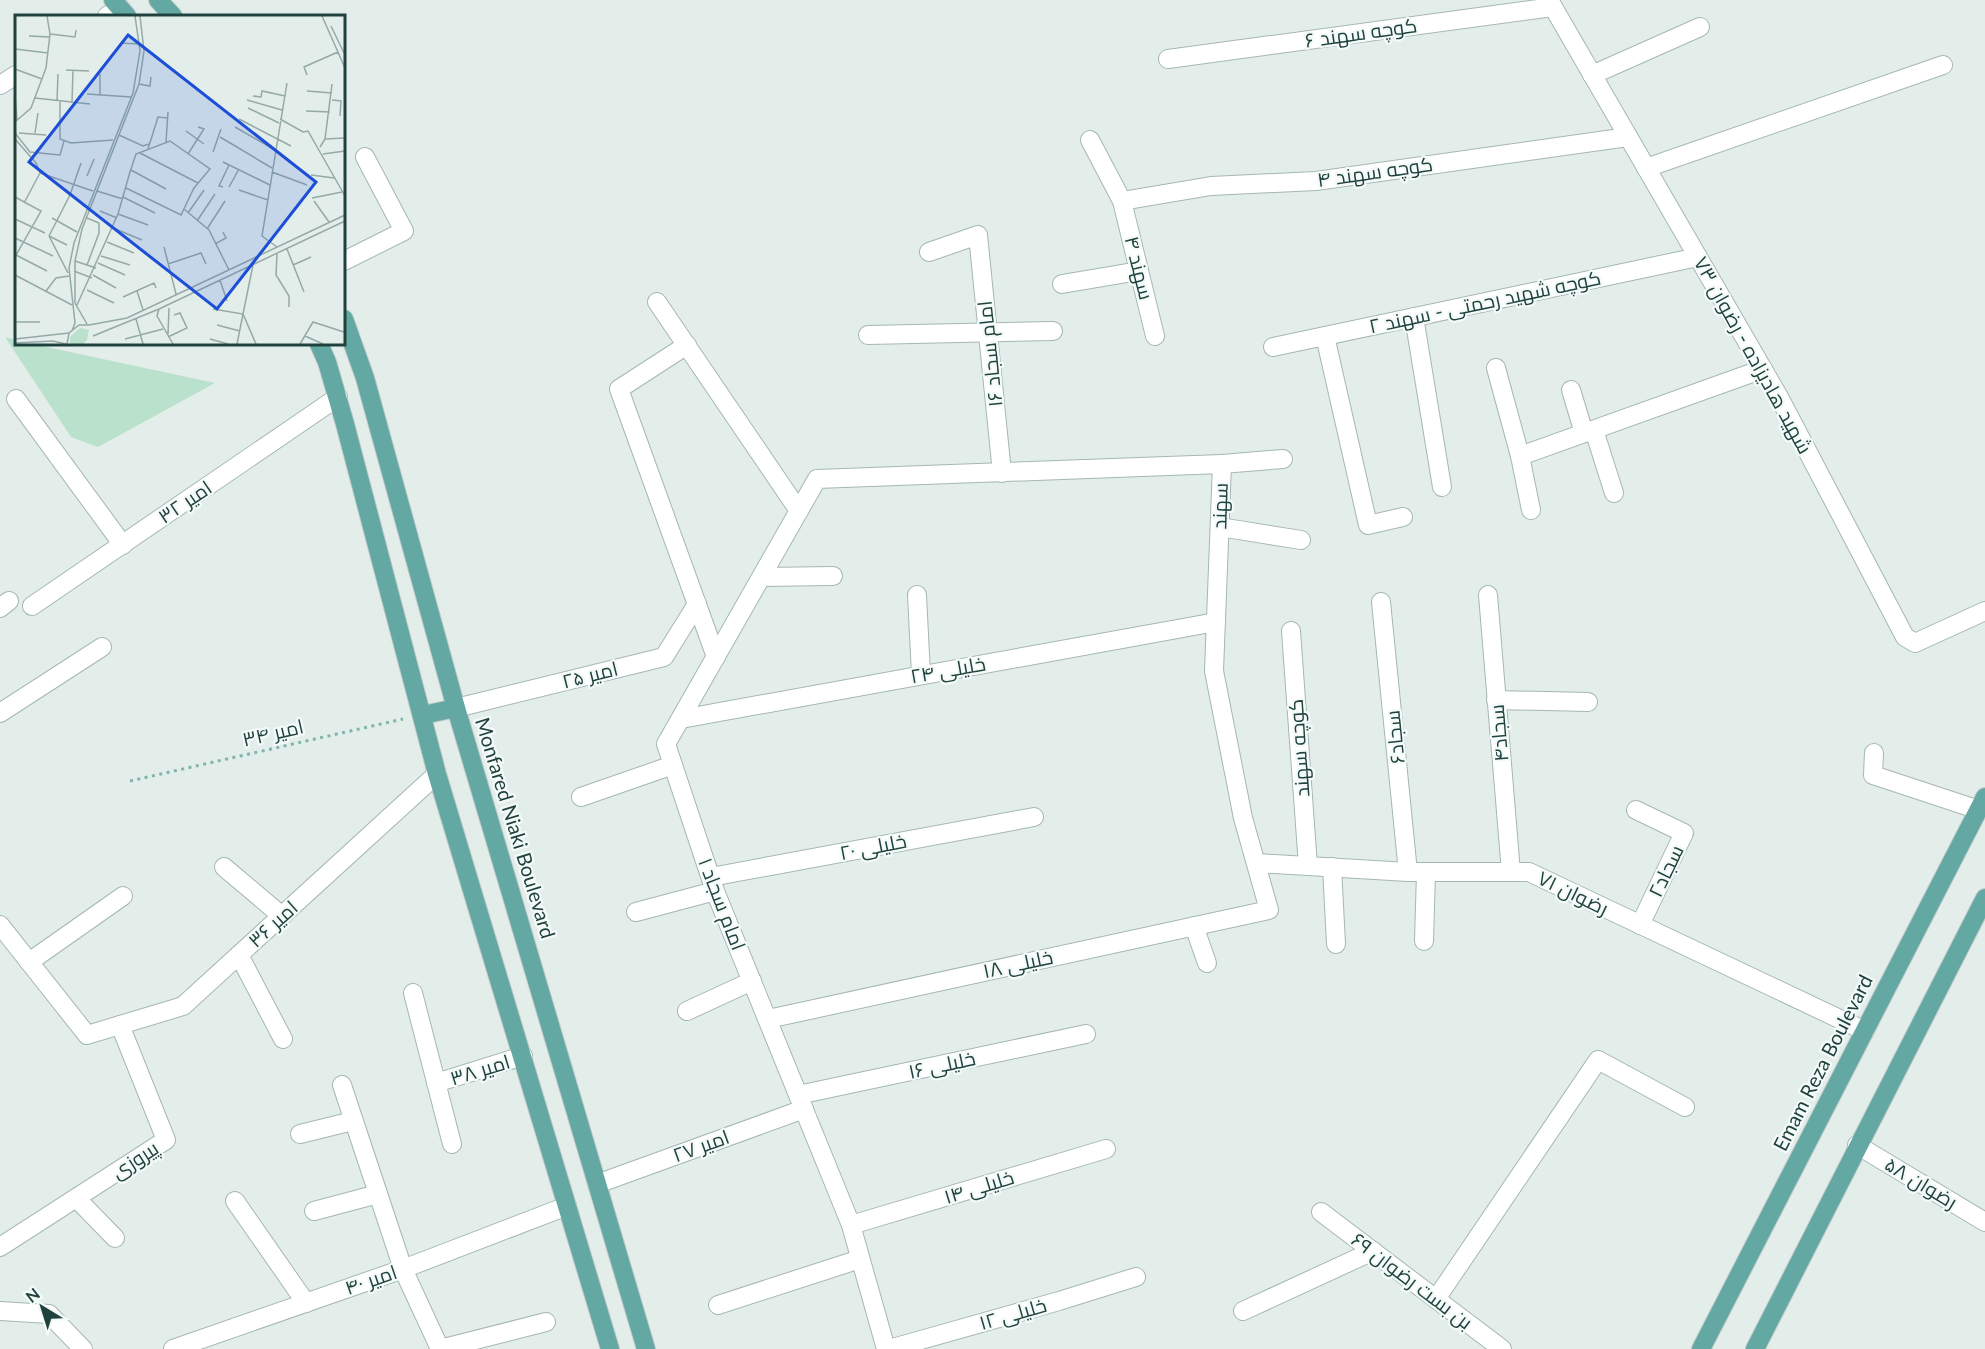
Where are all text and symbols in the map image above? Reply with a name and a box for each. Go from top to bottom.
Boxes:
street label: کوچه سهند ۶ [1303,12,1419,54]
inset map [15,15,345,345]
street label: کوچه سهند ۴ [1315,151,1435,193]
street label: سهند ۴ [1119,233,1159,303]
street label: شهید هادیزاده - رضوان ۷۳ [1688,252,1818,458]
street label: کوچه شهید رحمتی - سهند ۲ [1367,265,1603,339]
street label: امام سجاد ۱۶ [971,299,1010,408]
street label: امیر ۳۲ [153,475,216,529]
street label: سهند [1206,482,1234,530]
street label: خلیلی ۲۴ [908,651,988,689]
street label: امیر ۲۵ [559,656,620,694]
street label: كوچه سهند [1283,698,1315,798]
street label: سجاد۴ [1484,703,1512,763]
street label: سجاد۶ [1379,709,1409,765]
street label: امیر ۳۴ [240,713,306,752]
street label: Monfared Niaki Boulevard [471,714,561,941]
street label: خلیلی ۲۰ [837,828,909,866]
street label: سجاد۲ [1642,841,1688,900]
street label: امام سجاد ۱ [692,854,752,954]
street label: رضوان ۷۱ [1533,865,1613,921]
street label: امیر ۳۶ [243,895,303,952]
street label: خلیلی ۱۸ [981,944,1055,984]
street label: Emam Reza Boulevard [1767,971,1877,1155]
street label: خلیلی ۱۶ [906,1045,978,1085]
street label: امیر ۳۸ [447,1049,513,1090]
street label: امیر ۲۷ [669,1124,732,1167]
street label: پیروزی [106,1135,164,1185]
street label: رضوان ۵۸ [1880,1151,1962,1215]
street label: خلیلی ۱۴ [941,1164,1017,1210]
street label: بن بست رضوان ۶۹ [1346,1227,1478,1335]
street label: امیر ۴۰ [341,1259,400,1300]
north arrow [12,1277,72,1337]
text: N [22,1284,43,1306]
street label: خلیلی ۱۲ [976,1292,1050,1336]

